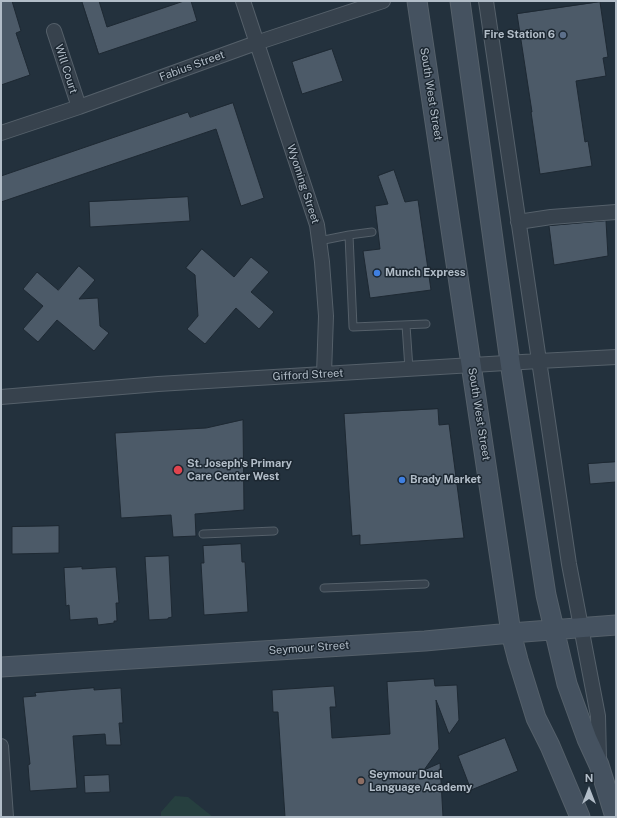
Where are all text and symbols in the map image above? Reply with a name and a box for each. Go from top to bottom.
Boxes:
place label: Fire Station 6 [484,28,555,42]
marker: Fire Station 6 [558,30,568,40]
street label: Will Court [52,43,80,95]
street label: South West Street [417,47,445,141]
street label: Fabius Street [158,48,226,84]
street label: Wyoming Street [284,143,322,225]
place label: Munch Express [385,266,466,280]
marker: Munch Express [372,268,382,278]
street label: Gifford Street [272,367,344,383]
street label: South West Street [465,367,493,461]
place label: St. Joseph's Primary Care Center West [187,457,292,483]
marker: St. Joseph's Primary Care Center West [172,464,184,476]
place label: Brady Market [410,473,481,487]
marker: Brady Market [397,475,407,485]
street label: Seymour Street [268,639,350,657]
place label: Seymour Dual Language Academy [369,768,472,794]
north arrow [569,770,609,810]
text: N [585,772,593,784]
marker: Seymour Dual Language Academy [356,776,366,786]

